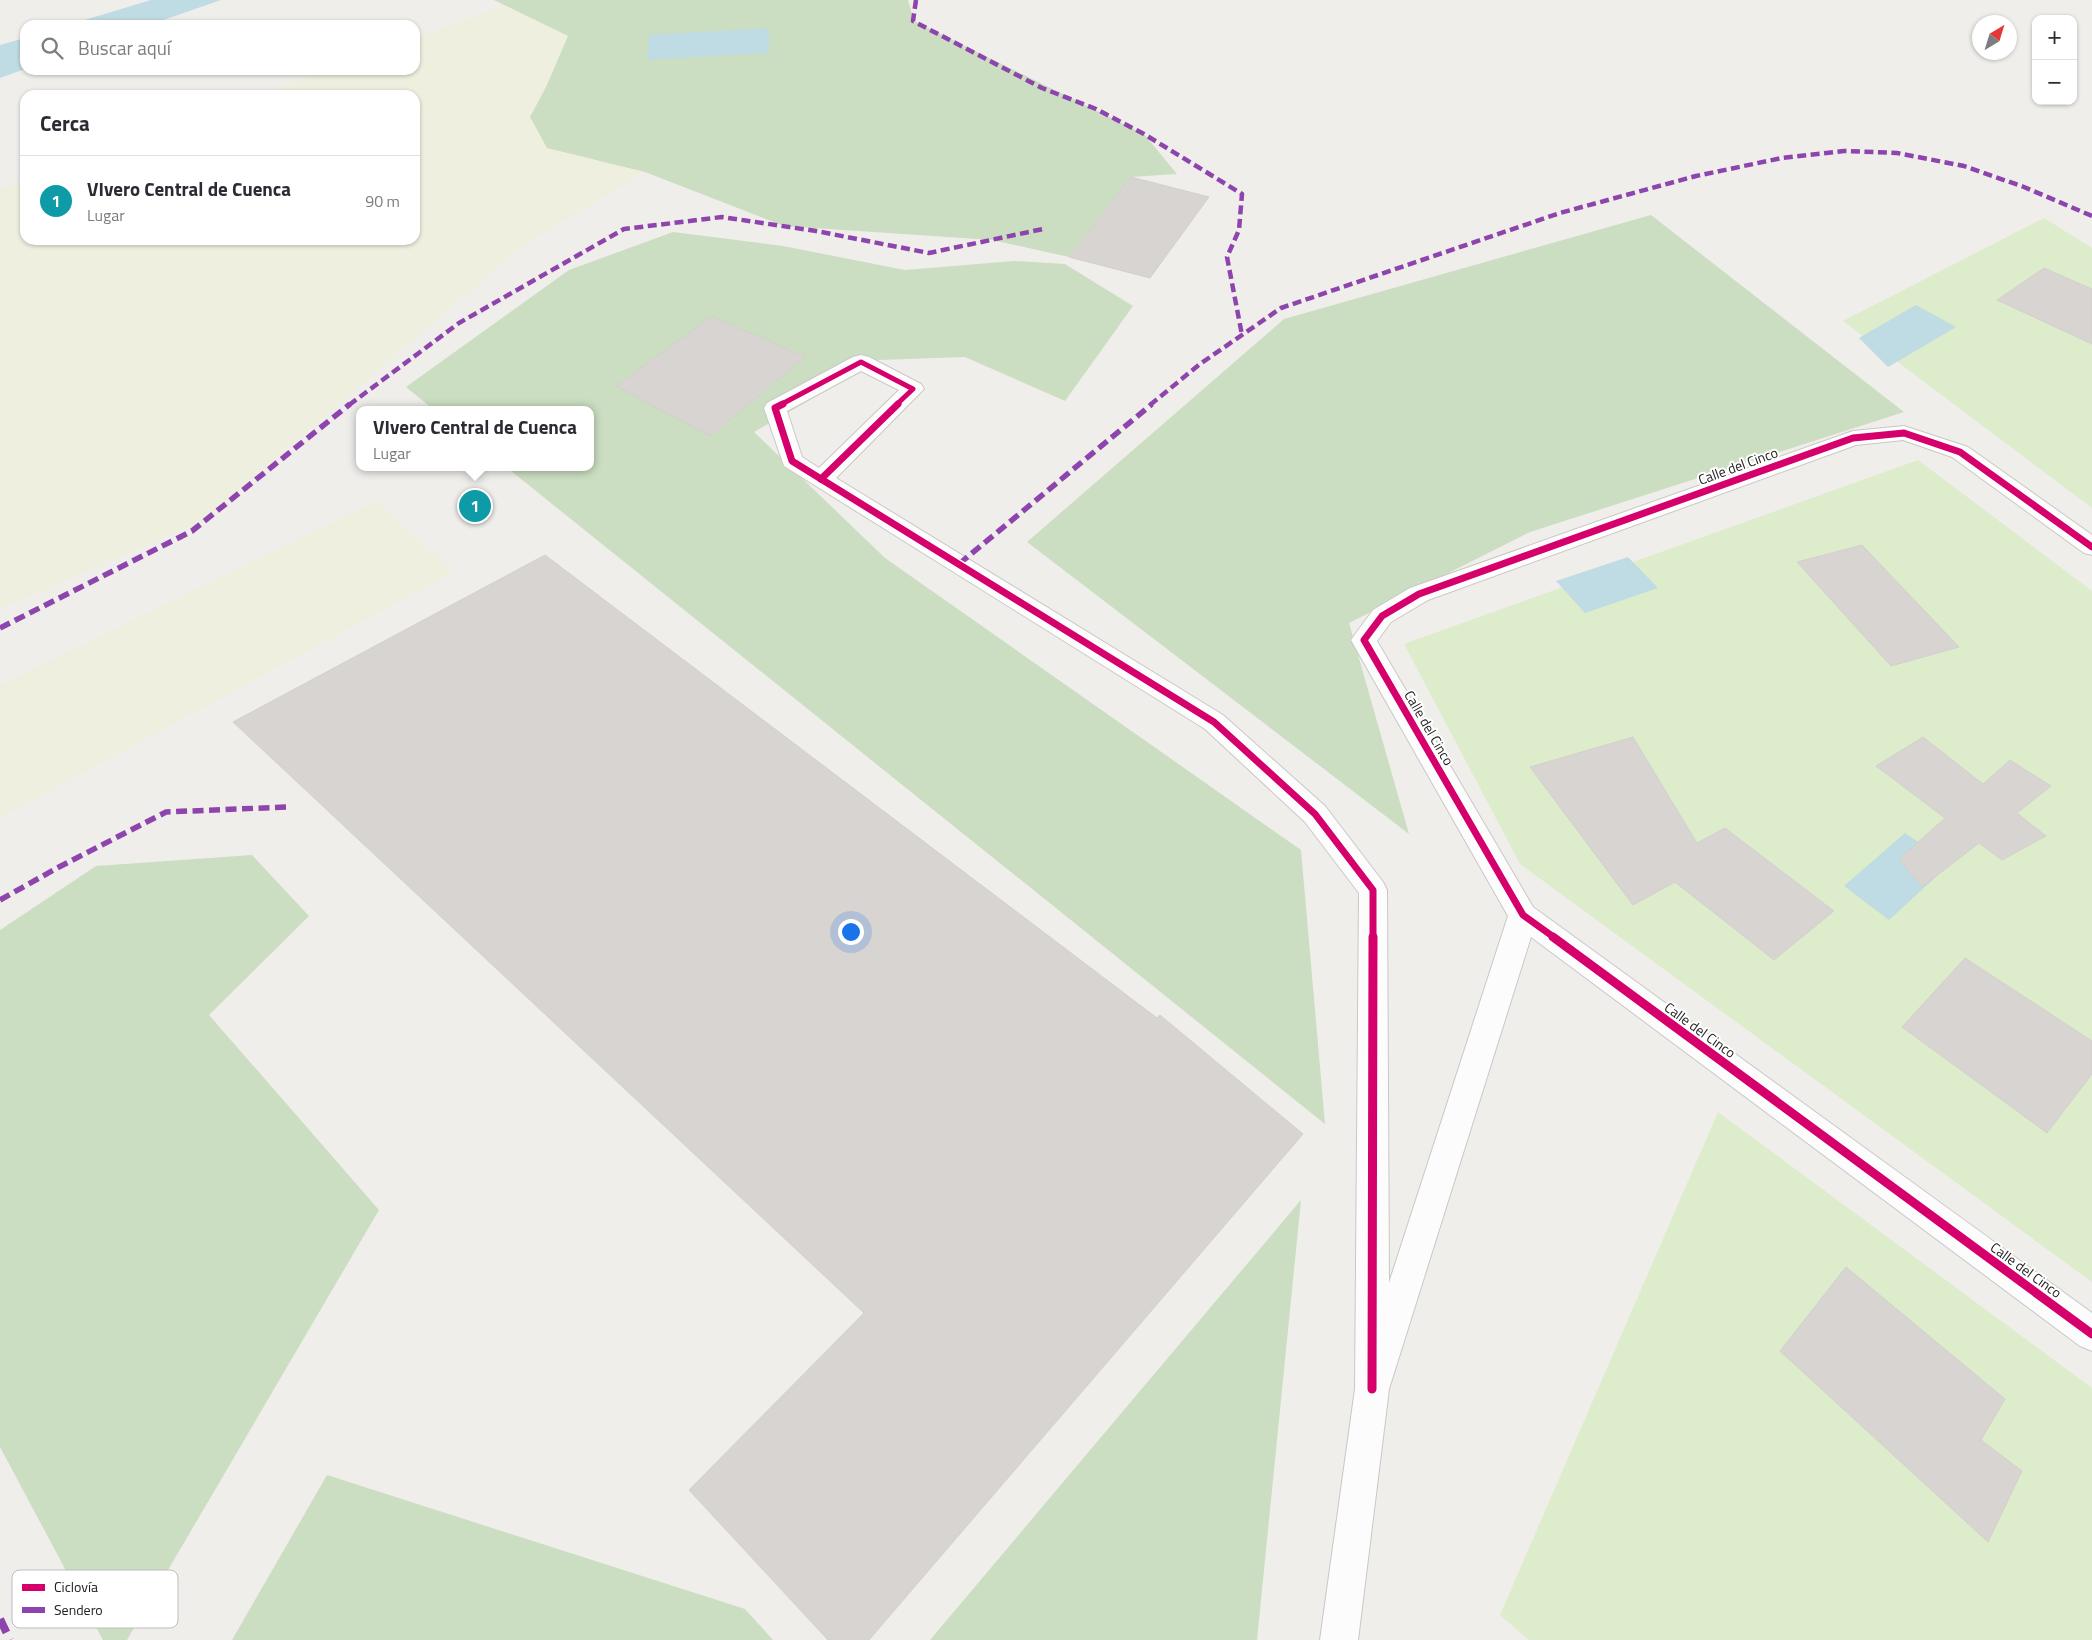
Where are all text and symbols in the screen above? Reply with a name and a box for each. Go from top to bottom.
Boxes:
north arrow [1972,15,2017,60]
map controls [2032,15,2077,105]
button: + [2032,15,2077,60]
search box [20,20,420,75]
text: Buscar aquí [78,33,171,62]
icon: search [38,34,66,62]
button: − [2032,60,2077,105]
text: Cerca [40,107,90,139]
text: VIvero Central de Cuenca [87,174,291,203]
text: 1 [52,189,60,213]
text: 90 m [365,189,400,213]
text: Lugar [87,203,125,227]
popup [356,406,594,471]
text: VIvero Central de Cuenca [373,412,577,441]
text: Lugar [373,441,411,465]
street label: Calle del Cinco [1695,441,1781,490]
pin: 1 [459,487,491,525]
street label: Calle del Cinco [1399,686,1459,769]
your location [838,919,864,945]
street label: Calle del Cinco [1660,997,1740,1063]
street label: Calle del Cinco [1986,1237,2066,1303]
legend [12,1570,178,1628]
text: Ciclovía [54,1576,98,1597]
text: Sendero [54,1599,103,1620]

